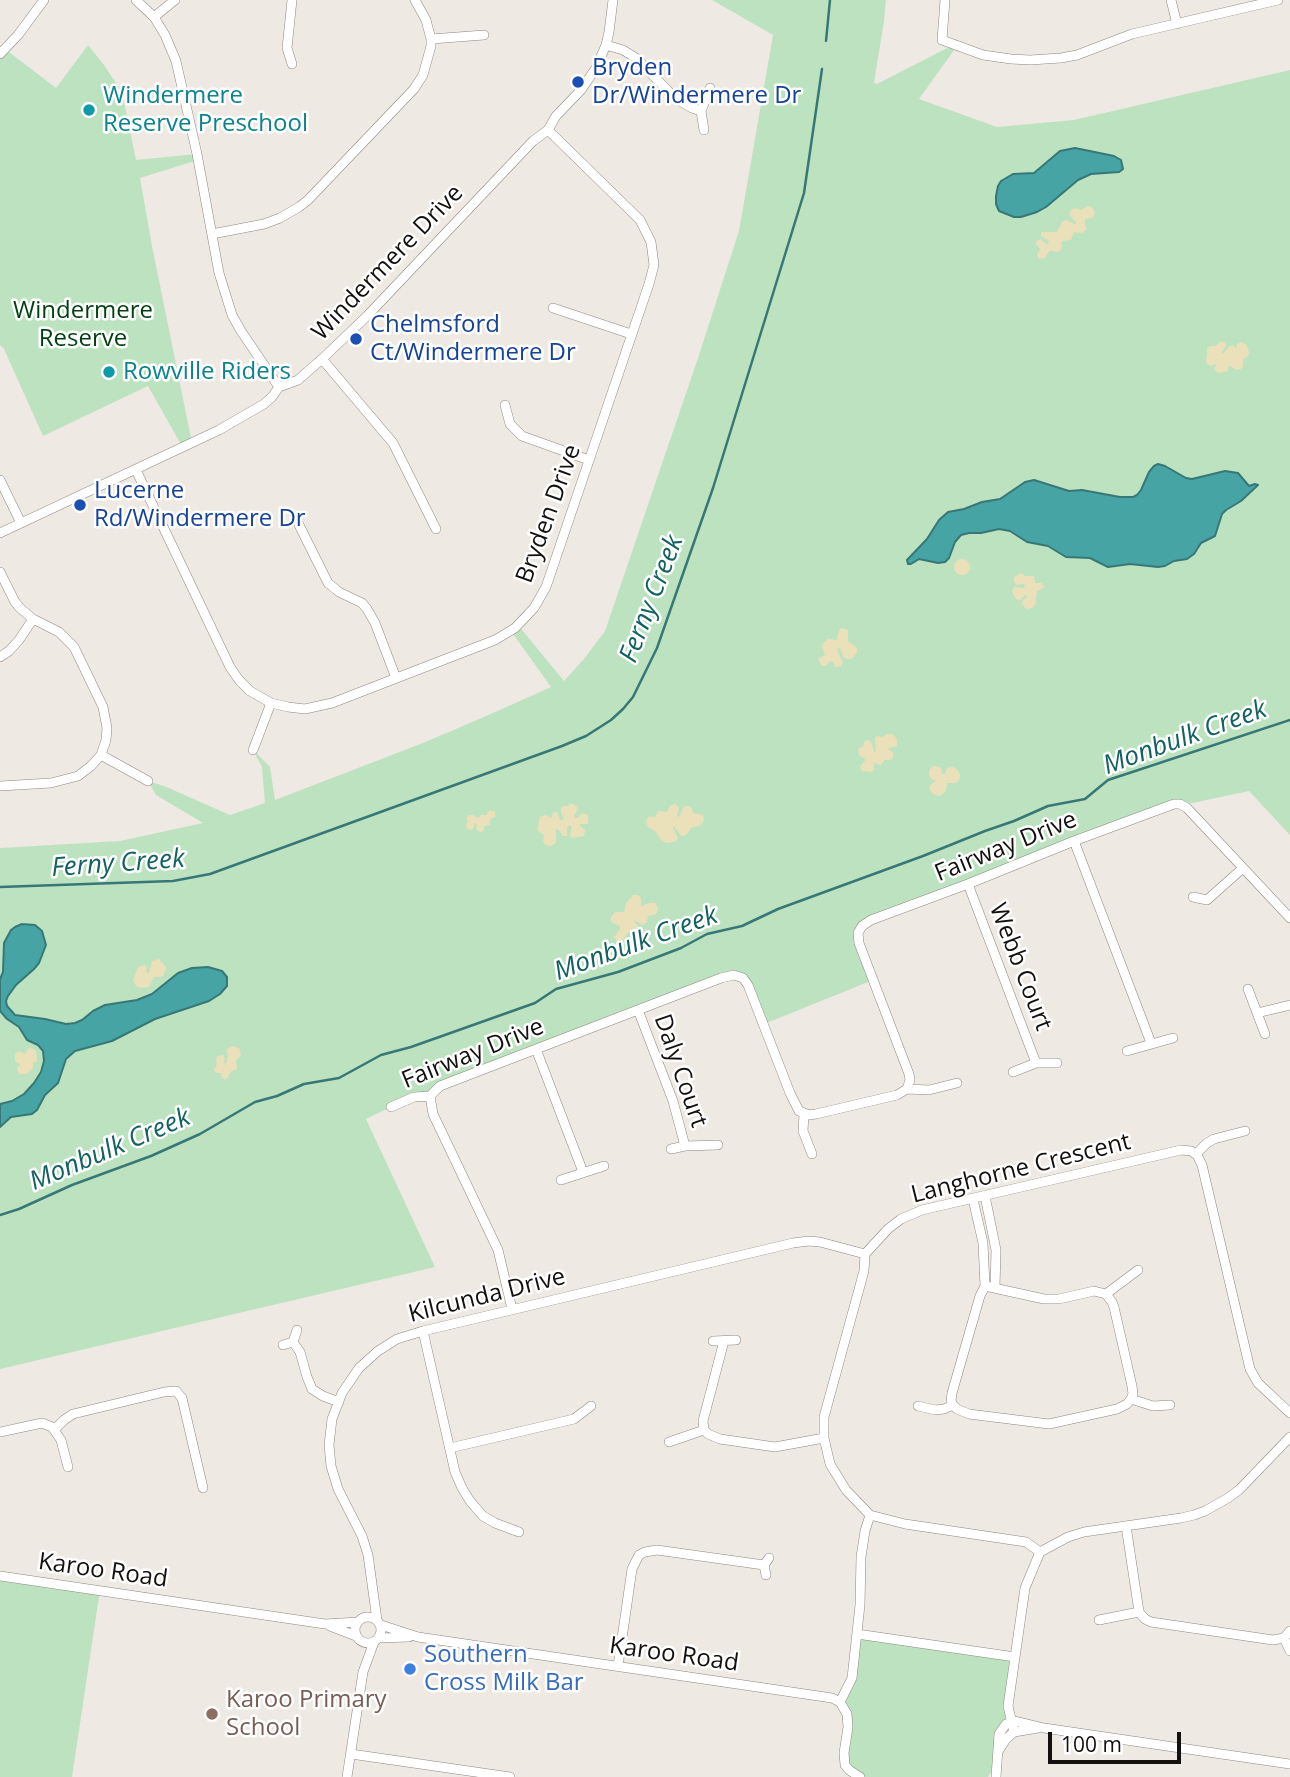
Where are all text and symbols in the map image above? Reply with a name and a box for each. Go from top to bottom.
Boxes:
place label: Bryden Dr/Windermere Dr [592,54,801,110]
marker: Bryden Dr/Windermere Dr [570,74,586,90]
place label: Windermere Reserve Preschool [103,82,308,138]
marker: Windermere Reserve Preschool [81,102,97,118]
street label: Windermere Drive [306,179,470,347]
park label: Windermere Reserve [13,297,153,353]
place label: Chelmsford Ct/Windermere Dr [370,311,576,367]
marker: Chelmsford Ct/Windermere Dr [348,331,364,347]
place label: Rowville Riders [123,358,291,386]
marker: Rowville Riders [101,364,117,380]
street label: Bryden Drive [511,441,587,587]
place label: Lucerne Rd/Windermere Dr [94,477,306,533]
marker: Lucerne Rd/Windermere Dr [72,497,88,513]
water label: Ferny Creek [614,531,690,667]
water label: Monbulk Creek [1099,694,1271,782]
street label: Fairway Drive [931,805,1081,889]
water label: Ferny Creek [50,844,186,884]
street label: Webb Court [983,899,1057,1035]
water label: Monbulk Creek [550,900,722,988]
street label: Daly Court [647,1011,713,1131]
street label: Fairway Drive [398,1012,548,1096]
water label: Monbulk Creek [25,1102,195,1198]
street label: Langhorne Crescent [908,1128,1134,1210]
street label: Kilcunda Drive [406,1263,568,1329]
street label: Karoo Road [37,1548,169,1594]
street label: Karoo Road [608,1632,740,1678]
place label: Southern Cross Milk Bar [424,1641,584,1697]
marker: Southern Cross Milk Bar [402,1661,418,1677]
place label: Karoo Primary School [226,1686,387,1742]
marker: Karoo Primary School [204,1706,220,1722]
scale bar [1052,1718,1185,1762]
text: 100 m [1061,1730,1122,1758]

